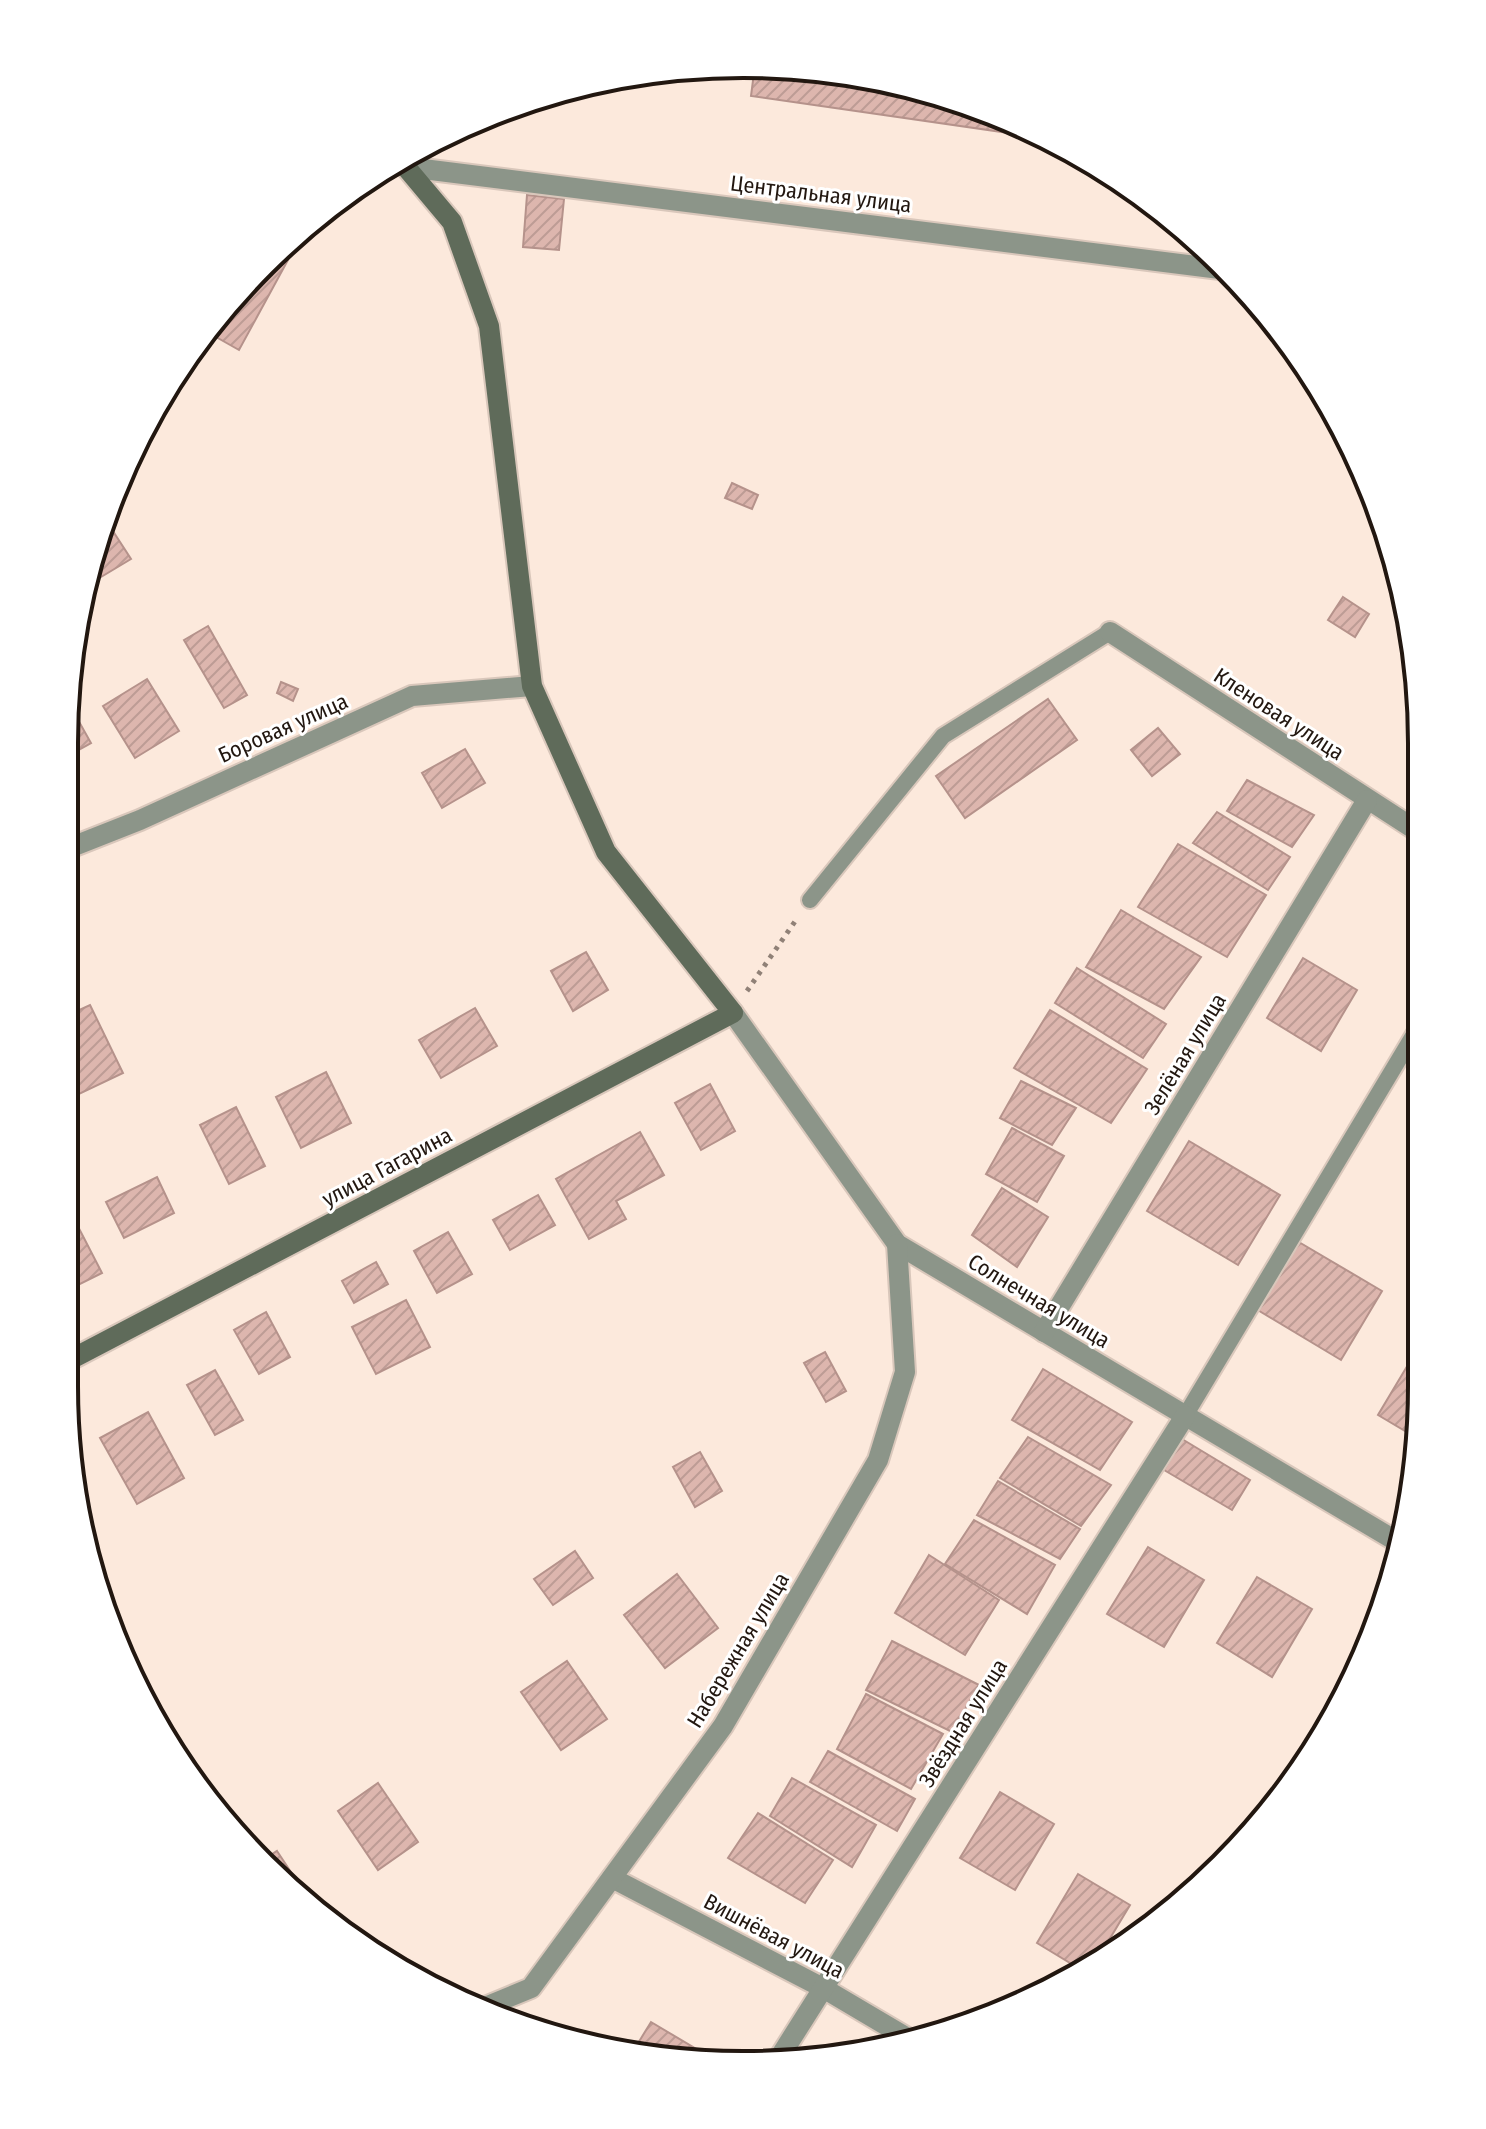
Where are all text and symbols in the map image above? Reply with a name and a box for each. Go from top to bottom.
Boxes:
street label: Центральная улица [729,169,913,219]
street label: Кленовая улица [1209,662,1349,766]
street label: Боровая улица [214,687,352,769]
street label: Зелёная улица [1138,988,1232,1120]
street label: улица Гагарина [317,1121,457,1213]
street label: Солнечная улица [963,1248,1115,1354]
street label: Набережная улица [681,1567,795,1733]
street label: Звёздная улица [913,1654,1013,1792]
street label: Вишнёвая улица [699,1888,849,1984]

